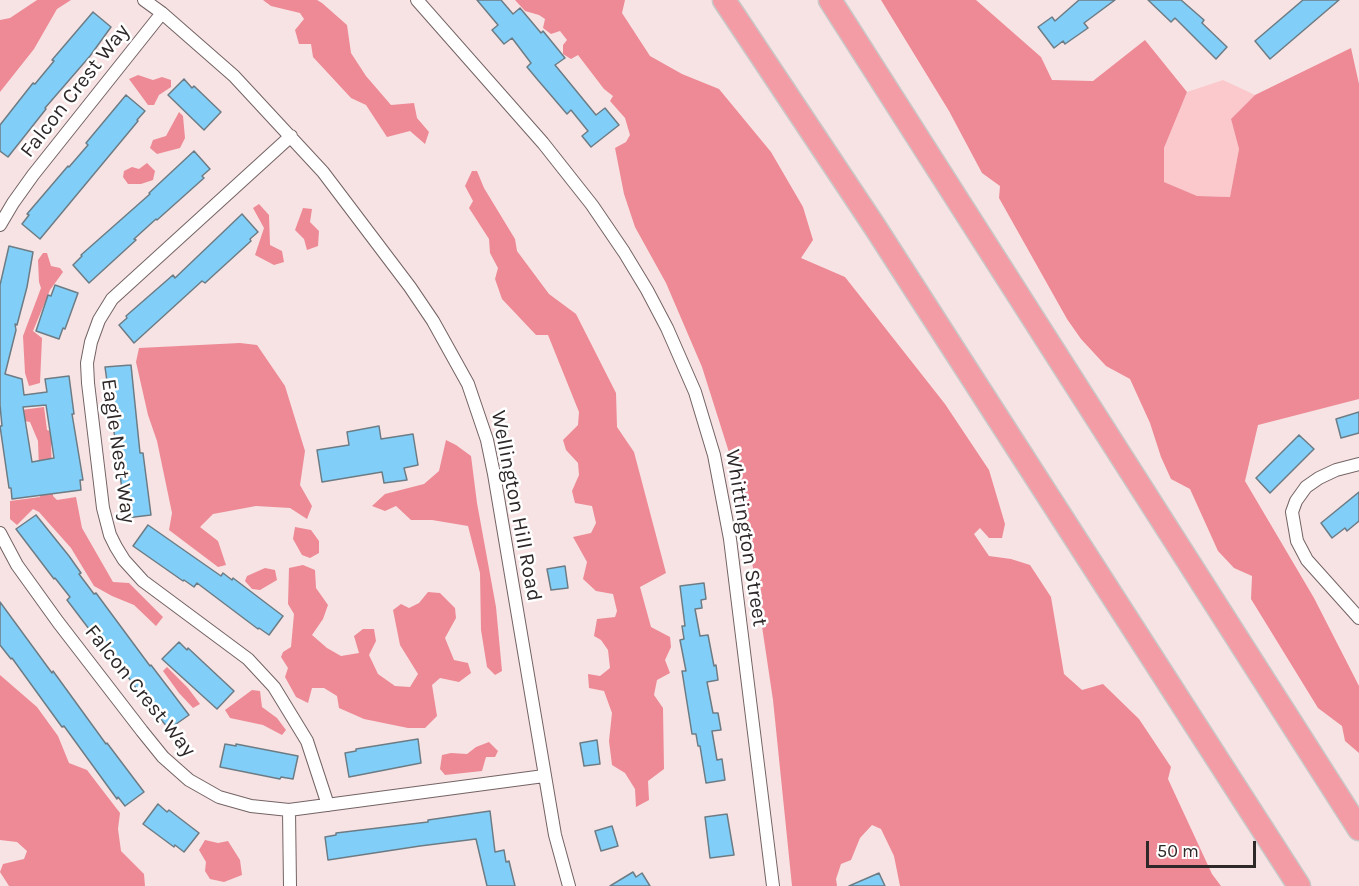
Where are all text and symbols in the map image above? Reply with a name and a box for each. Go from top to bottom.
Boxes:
street label: Falcon Crest Way [15,19,135,163]
street label: Eagle Nest Way [95,377,141,525]
street label: Wellington Hill Road [485,408,547,604]
street label: Whittington Street [720,448,772,628]
street label: Falcon Crest Way [79,620,201,762]
scale bar [1149,829,1258,867]
text: 50 m [1157,840,1199,862]

